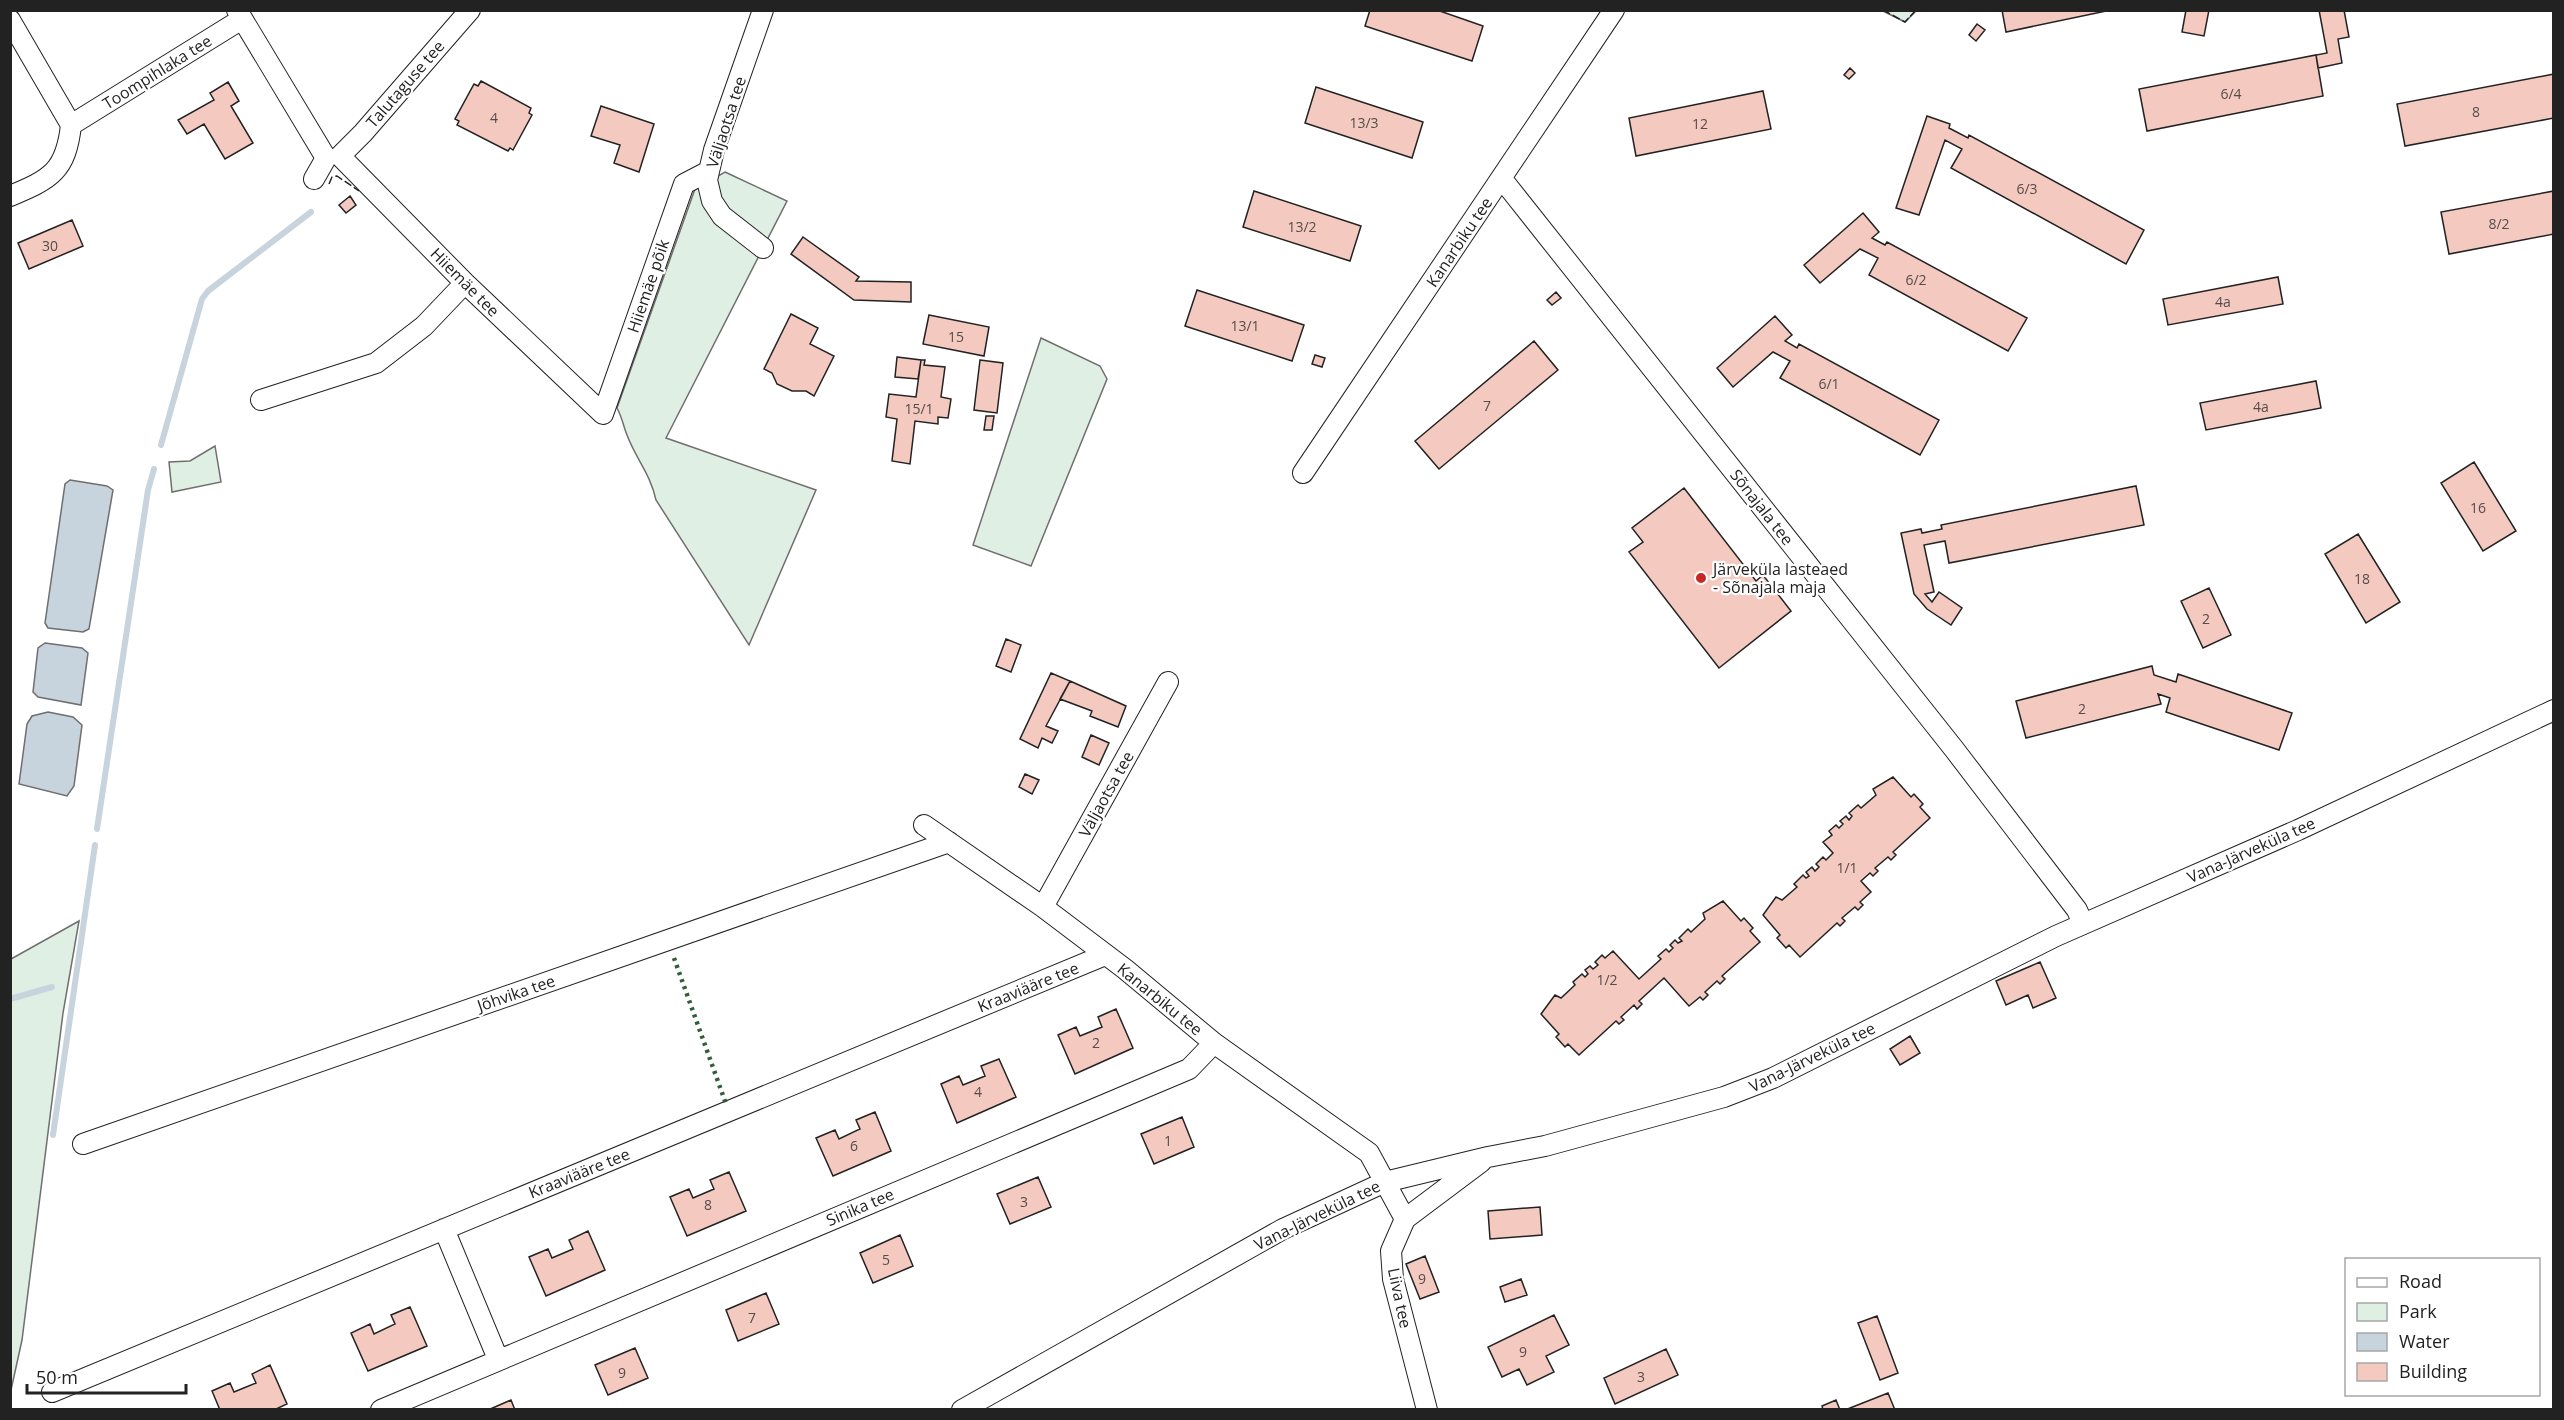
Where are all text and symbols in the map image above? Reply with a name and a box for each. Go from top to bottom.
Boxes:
street label: Toompihlaka tee [98,30,216,114]
street label: Talutaguse tee [361,36,449,132]
street label: Väljaotsa tee [701,73,751,171]
house number: 6/4 [2220,84,2242,103]
house number: 8 [2472,102,2480,121]
house number: 4 [490,108,498,127]
house number: 13/3 [1349,113,1379,132]
house number: 12 [1692,114,1708,133]
house number: 6/3 [2016,179,2038,198]
street label: Kanarbiku tee [1421,193,1497,291]
house number: 8/2 [2488,214,2510,233]
house number: 13/2 [1287,217,1317,236]
house number: 30 [42,236,58,255]
street label: Hiiemäe põik [622,236,674,336]
street label: Hiiemäe tee [426,243,504,321]
house number: 6/2 [1905,270,1927,289]
house number: 4a [2215,292,2231,311]
house number: 13/1 [1230,316,1260,335]
house number: 15 [948,327,964,346]
house number: 6/1 [1818,374,1840,393]
house number: 7 [1483,396,1491,415]
house number: 4a [2253,397,2269,416]
house number: 15/1 [904,399,934,418]
street label: Sõnajala tee [1725,464,1799,550]
house number: 16 [2470,498,2486,517]
place label: Järveküla lasteaed - Sõnajala maja [1711,558,1848,598]
house number: 18 [2354,569,2370,588]
marker: Järveküla lasteaed - Sõnajala maja [1694,571,1708,585]
house number: 2 [2202,609,2210,628]
house number: 2 [2078,699,2086,718]
street label: Väljaotsa tee [1073,747,1139,841]
street label: Vana-Järveküla tee [2184,812,2319,888]
house number: 1/1 [1836,858,1858,877]
street label: Kraaviääre tee [974,957,1082,1017]
street label: Kanarbiku tee [1113,958,1207,1040]
street label: Jõhvika tee [472,969,558,1017]
house number: 1/2 [1596,970,1618,989]
street label: Vana-Järveküla tee [1745,1017,1879,1097]
house number: 2 [1092,1033,1100,1052]
house number: 4 [974,1082,982,1101]
house number: 1 [1164,1131,1172,1150]
house number: 6 [850,1136,858,1155]
street label: Kraaviääre tee [525,1143,633,1203]
street label: Vana-Järveküla tee [1250,1175,1384,1255]
street label: Sinika tee [823,1183,897,1231]
house number: 3 [1020,1192,1028,1211]
house number: 8 [704,1195,712,1214]
house number: 5 [882,1250,890,1269]
legend [2345,1258,2540,1396]
street label: Liiva tee [1383,1266,1417,1330]
house number: 9 [1418,1269,1426,1288]
text: Road [2399,1269,2442,1293]
text: Park [2399,1299,2437,1323]
house number: 7 [748,1308,756,1327]
text: Water [2399,1329,2450,1353]
house number: 9 [1519,1342,1527,1361]
scale bar [27,1357,186,1395]
text: Building [2399,1359,2467,1383]
house number: 9 [618,1363,626,1382]
text: 50 m [36,1365,78,1389]
house number: 3 [1637,1367,1645,1386]

